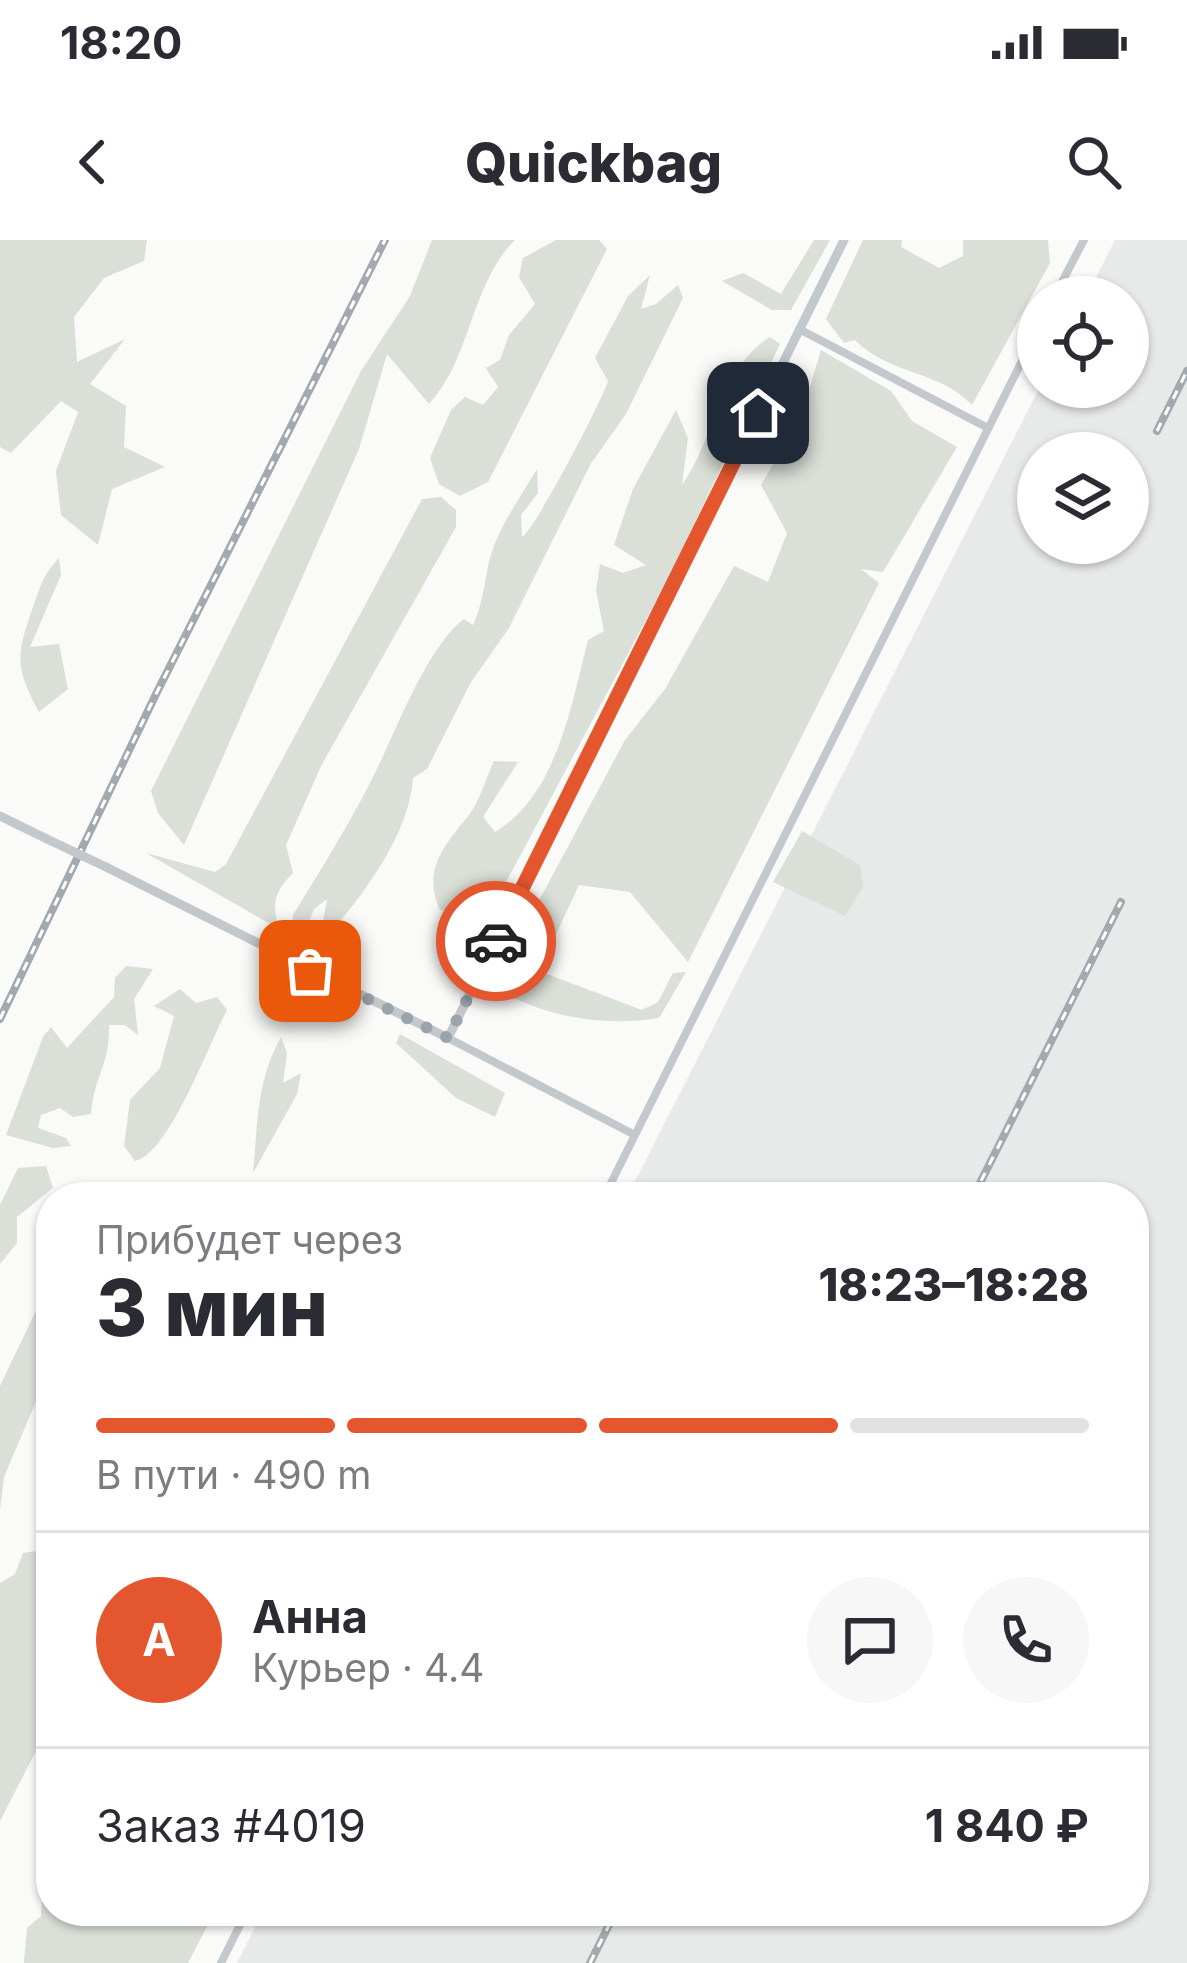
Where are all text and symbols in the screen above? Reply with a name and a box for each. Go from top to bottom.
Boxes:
text: 18:20 [60,15,182,70]
icon: back [60,129,126,195]
icon: search [1061,129,1127,195]
text: Quickbag [465,130,722,195]
map controls [1017,276,1149,564]
button: locate [1017,276,1149,408]
pin [707,362,809,464]
icon: home [725,380,791,446]
button: layers [1017,432,1149,564]
courier [436,881,556,1001]
icon: car [463,908,529,974]
pin [259,920,361,1022]
icon: bag [277,938,343,1004]
text: Прибудет через [96,1216,403,1263]
text: 18:23–18:28 [818,1257,1089,1312]
text: 3 мин [96,1260,328,1355]
text: В пути · 490 m [96,1451,371,1498]
button: chat [807,1577,933,1703]
button: phone [963,1577,1089,1703]
text: Анна [252,1589,368,1644]
text: А [142,1612,176,1667]
text: Курьер · 4.4 [252,1644,484,1691]
text: Заказ #4019 [96,1798,366,1853]
text: 1 840 ₽ [925,1798,1089,1853]

